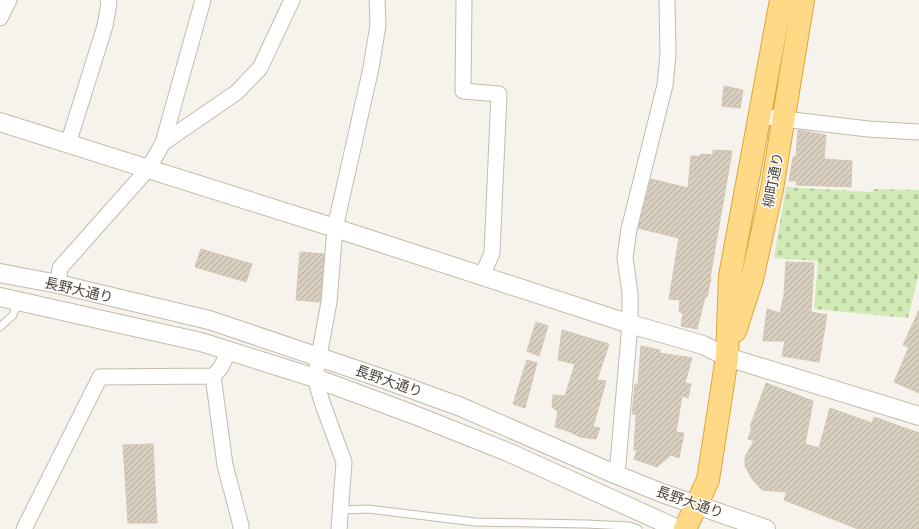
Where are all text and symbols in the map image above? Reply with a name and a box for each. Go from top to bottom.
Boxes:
street label: 柳町通り [760,151,787,209]
street label: 長野大通り [43,274,115,307]
street label: 長野大通り [353,362,425,401]
street label: 長野大通り [654,483,726,522]

